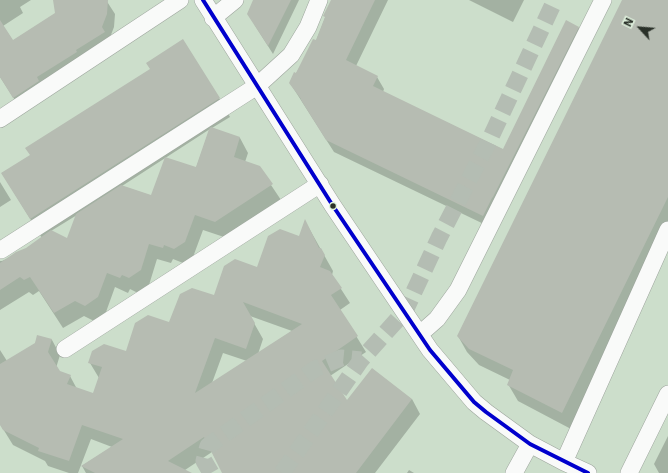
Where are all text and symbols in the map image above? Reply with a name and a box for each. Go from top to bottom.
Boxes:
north arrow [620,8,660,48]
text: N [621,16,636,29]
unlabelled marker [328,201,338,211]

